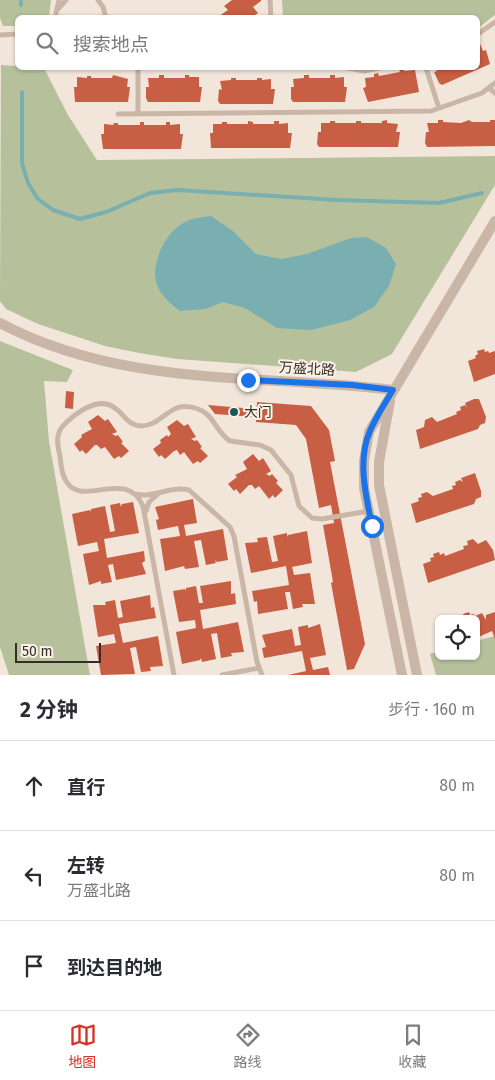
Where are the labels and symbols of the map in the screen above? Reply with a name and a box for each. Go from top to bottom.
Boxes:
street label: 万盛北路 [279,359,335,379]
route end [237,369,260,392]
place label: 大门 [244,404,272,421]
marker: 大门 [228,406,240,418]
route start [361,515,384,538]
scale bar [15,640,101,663]

